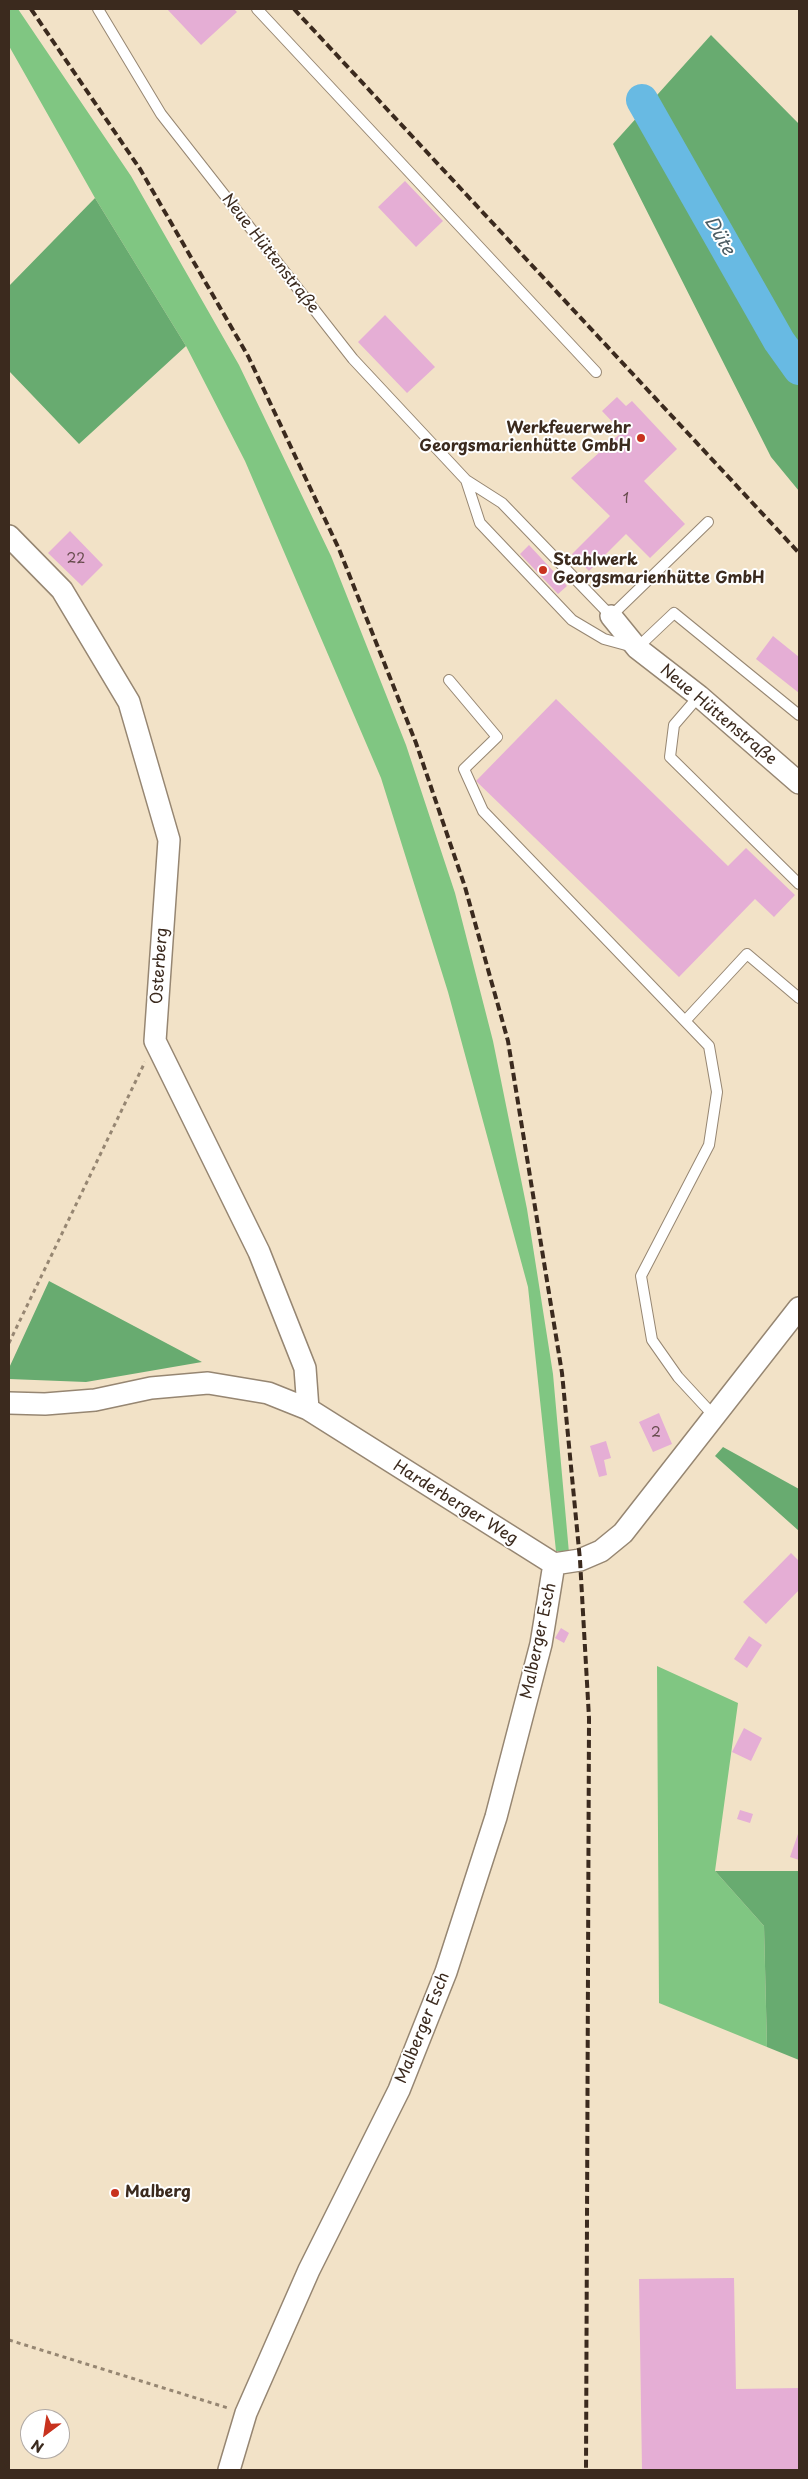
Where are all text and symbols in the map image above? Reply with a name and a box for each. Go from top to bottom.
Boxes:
street label: Neue Hüttenstraße [217,190,323,318]
water label: Düte [699,213,739,259]
place label: Werkfeuerwehr Georgsmarienhütte GmbH [419,419,631,457]
marker: Werkfeuerwehr Georgsmarienhütte GmbH [635,432,647,444]
house number: 1 [623,491,629,507]
house number: 22 [67,551,85,567]
place label: Stahlwerk Georgsmarienhütte GmbH [553,551,765,589]
marker: Stahlwerk Georgsmarienhütte GmbH [537,564,549,576]
street label: Neue Hüttenstraße [656,661,780,769]
street label: Osterberg [148,927,172,1005]
house number: 2 [651,1425,661,1441]
street label: Harderberger Weg [389,1457,521,1549]
street label: Malberger Esch [517,1581,561,1701]
street label: Malberger Esch [392,1970,454,2086]
place label: Malberg [125,2183,191,2203]
marker: Malberg [109,2187,121,2199]
north arrow [20,2409,70,2459]
text: N [27,2435,48,2458]

